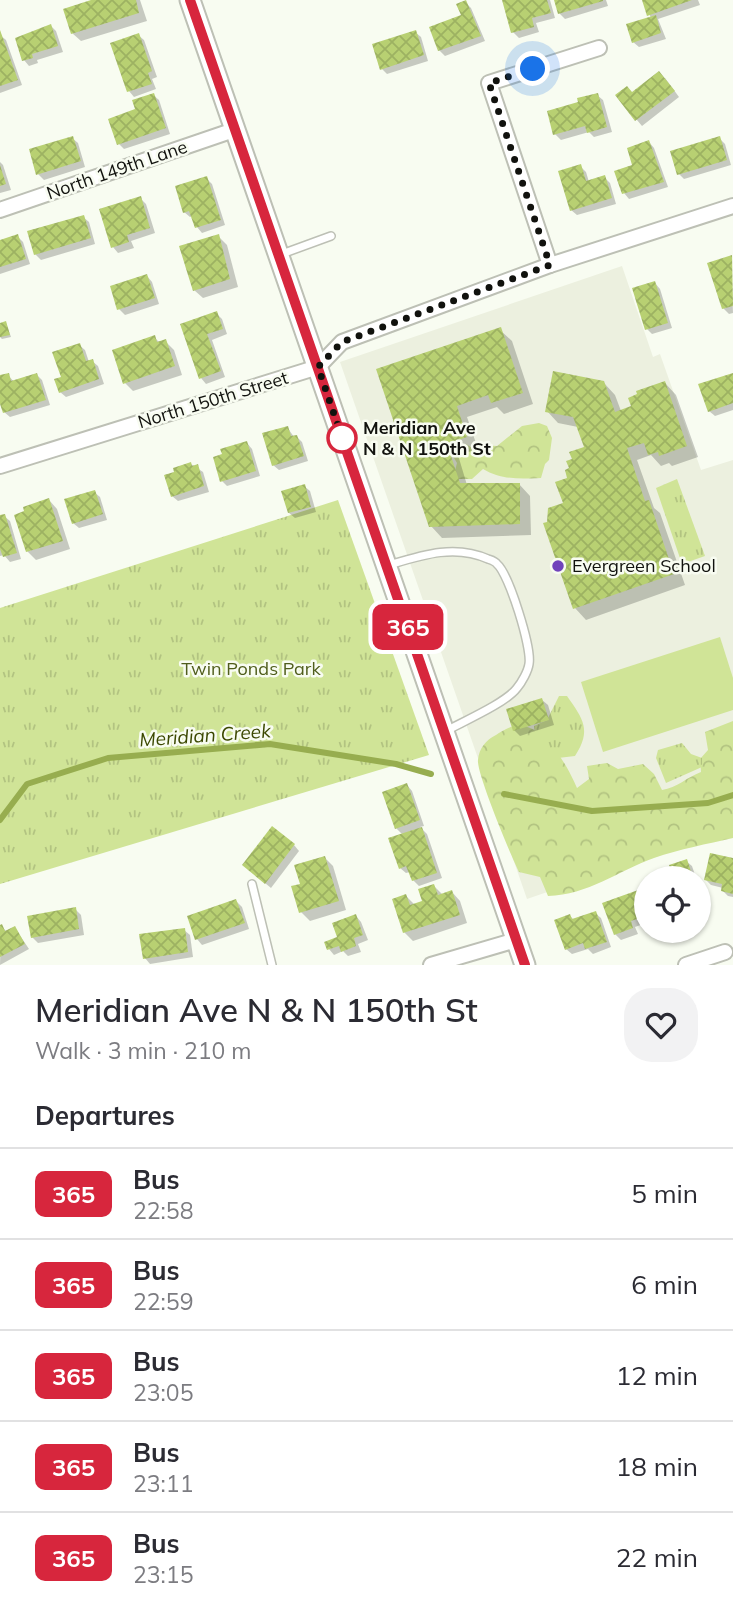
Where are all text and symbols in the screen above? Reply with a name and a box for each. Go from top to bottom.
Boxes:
your location [515,51,550,86]
street label: North 149th Lane [44,135,190,204]
street label: North 150th Street [135,366,291,433]
place label: Meridian Ave N & N 150th St [363,416,491,460]
marker: Meridian Ave N & N 150th St [327,423,357,453]
place label: Evergreen School [572,554,716,577]
marker: Evergreen School [550,558,566,574]
line badge: 365 [368,604,448,650]
text: 365 [386,612,430,642]
park label: Twin Ponds Park [181,657,321,680]
water label: Meridian Creek [138,718,273,752]
map controls [634,866,711,943]
button: locate [634,866,711,943]
button: heart [624,988,698,1062]
text: Meridian Ave N & N 150th St [35,989,478,1030]
text: Walk · 3 min · 210 m [35,1036,252,1065]
text: Departures [35,1099,175,1132]
text: Bus [133,1163,179,1196]
text: 5 min [631,1177,698,1210]
text: 365 [52,1179,95,1209]
text: 22:58 [133,1196,193,1225]
text: Bus [133,1254,179,1287]
text: 6 min [631,1268,698,1301]
text: 365 [52,1270,95,1300]
text: 22:59 [133,1287,193,1316]
text: Bus [133,1345,179,1378]
text: 12 min [616,1359,698,1392]
text: 365 [52,1361,95,1391]
text: 23:05 [133,1378,193,1407]
text: Bus [133,1436,179,1469]
text: 18 min [616,1450,698,1483]
text: 365 [52,1452,95,1482]
text: 23:11 [133,1469,193,1498]
text: Bus [133,1527,179,1560]
text: 22 min [616,1541,698,1574]
text: 365 [52,1543,95,1573]
text: 23:15 [133,1560,193,1589]

